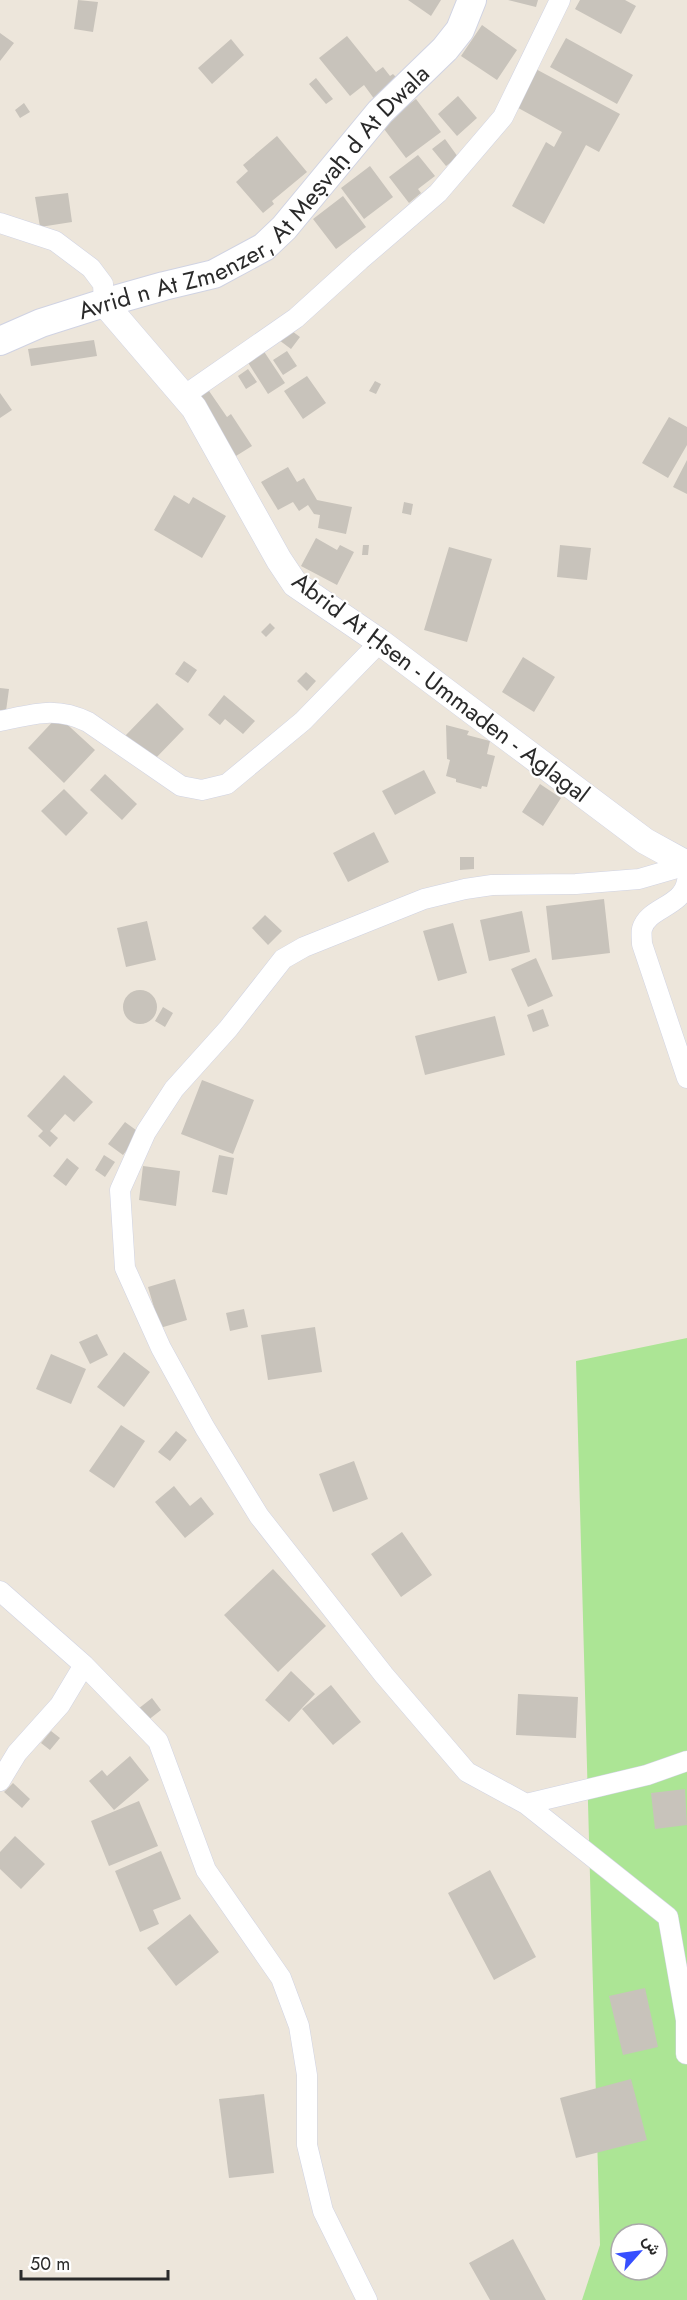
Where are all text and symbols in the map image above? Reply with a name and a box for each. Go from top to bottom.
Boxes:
street label: Avrid n At Zmenzer, At Meṣvaḥ d At Dwala [73,56,437,328]
street label: Abrid At Ḥsen - Ummaden - Aglagal [285,563,597,811]
north arrow [609,2222,669,2282]
text: ش [637,2231,666,2259]
scale bar [21,2243,168,2281]
text: 50 m [30,2251,70,2277]

